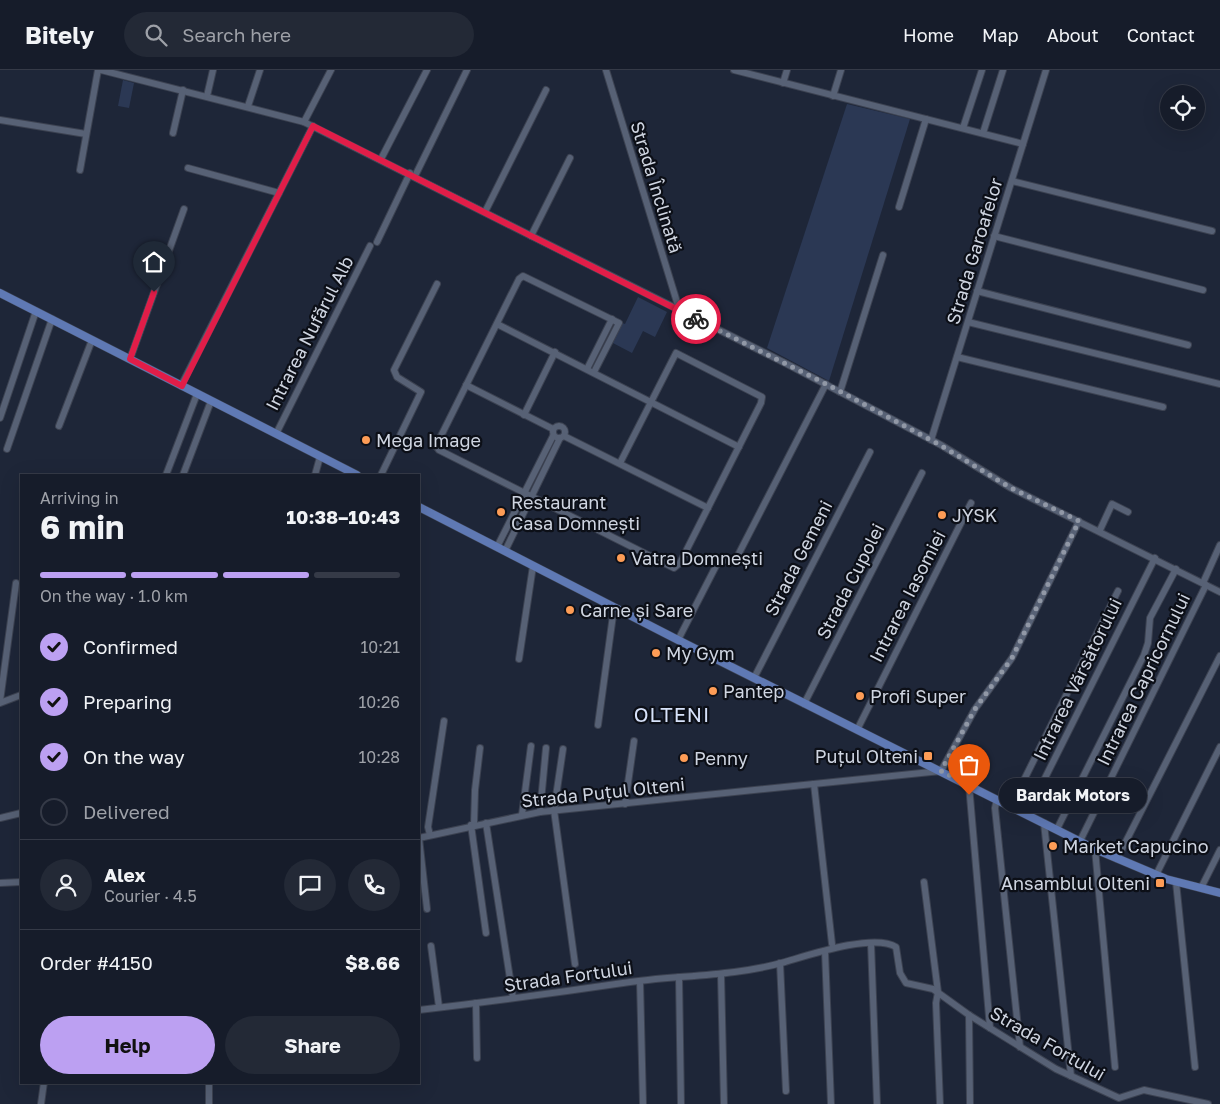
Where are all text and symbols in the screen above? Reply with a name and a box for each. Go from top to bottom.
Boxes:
search box [124,12,474,57]
text: Bitely [25,20,94,49]
icon: search [142,21,170,49]
text: Search here [182,23,291,46]
text: Home [903,24,954,46]
text: Map [982,24,1019,46]
text: About [1047,24,1099,46]
text: Contact [1127,24,1195,46]
map controls [1160,85,1205,130]
button: locate [1160,85,1205,130]
street label: Strada Înclinată [627,118,687,256]
street label: Strada Garoafelor [941,175,1007,327]
pin [133,241,175,292]
icon: home [140,248,168,276]
street label: Intrarea Nufărul Alb [261,252,357,414]
courier [671,294,721,344]
icon: bike [682,305,710,333]
place label: Mega Image [376,429,481,451]
marker: Mega Image [360,434,372,446]
text: Arriving in [40,488,119,508]
place label: Restaurant Casa Domnești [511,491,640,534]
street label: Strada Gemeni [759,497,837,619]
place label: JYSK [952,504,997,526]
text: 10:38–10:43 [286,505,400,528]
marker: Restaurant Casa Domnești [495,506,507,518]
text: 6 min [40,508,124,546]
marker: JYSK [936,509,948,521]
street label: Strada Cupolei [811,519,889,643]
street label: Intrarea Iasomiei [864,526,950,666]
place label: Vatra Domnești [631,547,763,569]
marker: Vatra Domnești [615,552,627,564]
text: On the way · 1.0 km [40,586,188,606]
street label: Intrarea Capricornului [1092,589,1194,769]
street label: Intrarea Vărsătorului [1028,594,1126,764]
place label: Carne și Sare [580,599,693,621]
marker: Carne și Sare [564,604,576,616]
icon: check [40,633,68,661]
text: Confirmed [83,635,178,658]
text: 10:21 [360,637,400,657]
place label: My Gym [666,642,735,664]
marker: My Gym [650,647,662,659]
place label: Pantep [723,680,784,702]
marker: Pantep [707,685,719,697]
place label: Profi Super [870,685,966,707]
icon: check [40,688,68,716]
text: Preparing [83,690,172,713]
marker: Profi Super [854,690,866,702]
text: 10:26 [359,692,400,712]
district label: OLTENI [634,702,710,726]
icon: check [40,743,68,771]
pin [948,744,990,795]
text: On the way [83,745,185,768]
place label: Puțul Olteni [815,745,918,767]
text: 10:28 [358,747,400,767]
place label: Penny [694,747,748,769]
marker: Puțul Olteni [922,750,934,762]
icon: bag [955,751,983,779]
marker: Penny [678,752,690,764]
street label: Strada Puțul Olteni [520,772,686,812]
callout: Bardak Motors [999,778,1146,812]
text: Bardak Motors [1016,785,1130,805]
text: Delivered [83,800,170,823]
place label: Market Capucino [1063,835,1209,857]
marker: Market Capucino [1047,840,1059,852]
button: person [40,859,92,911]
button: chat [284,859,336,911]
button: phone [348,859,400,911]
text: Alex [104,863,145,886]
place label: Ansamblul Olteni [1001,872,1150,894]
marker: Ansamblul Olteni [1154,877,1166,889]
text: Courier · 4.5 [104,886,197,906]
text: Order #4150 [40,951,153,974]
text: $8.66 [345,951,400,974]
street label: Strada Fortului [502,956,634,996]
street label: Strada Fortului [986,1001,1110,1085]
button: Help [40,1016,215,1074]
button: Share [225,1016,400,1074]

